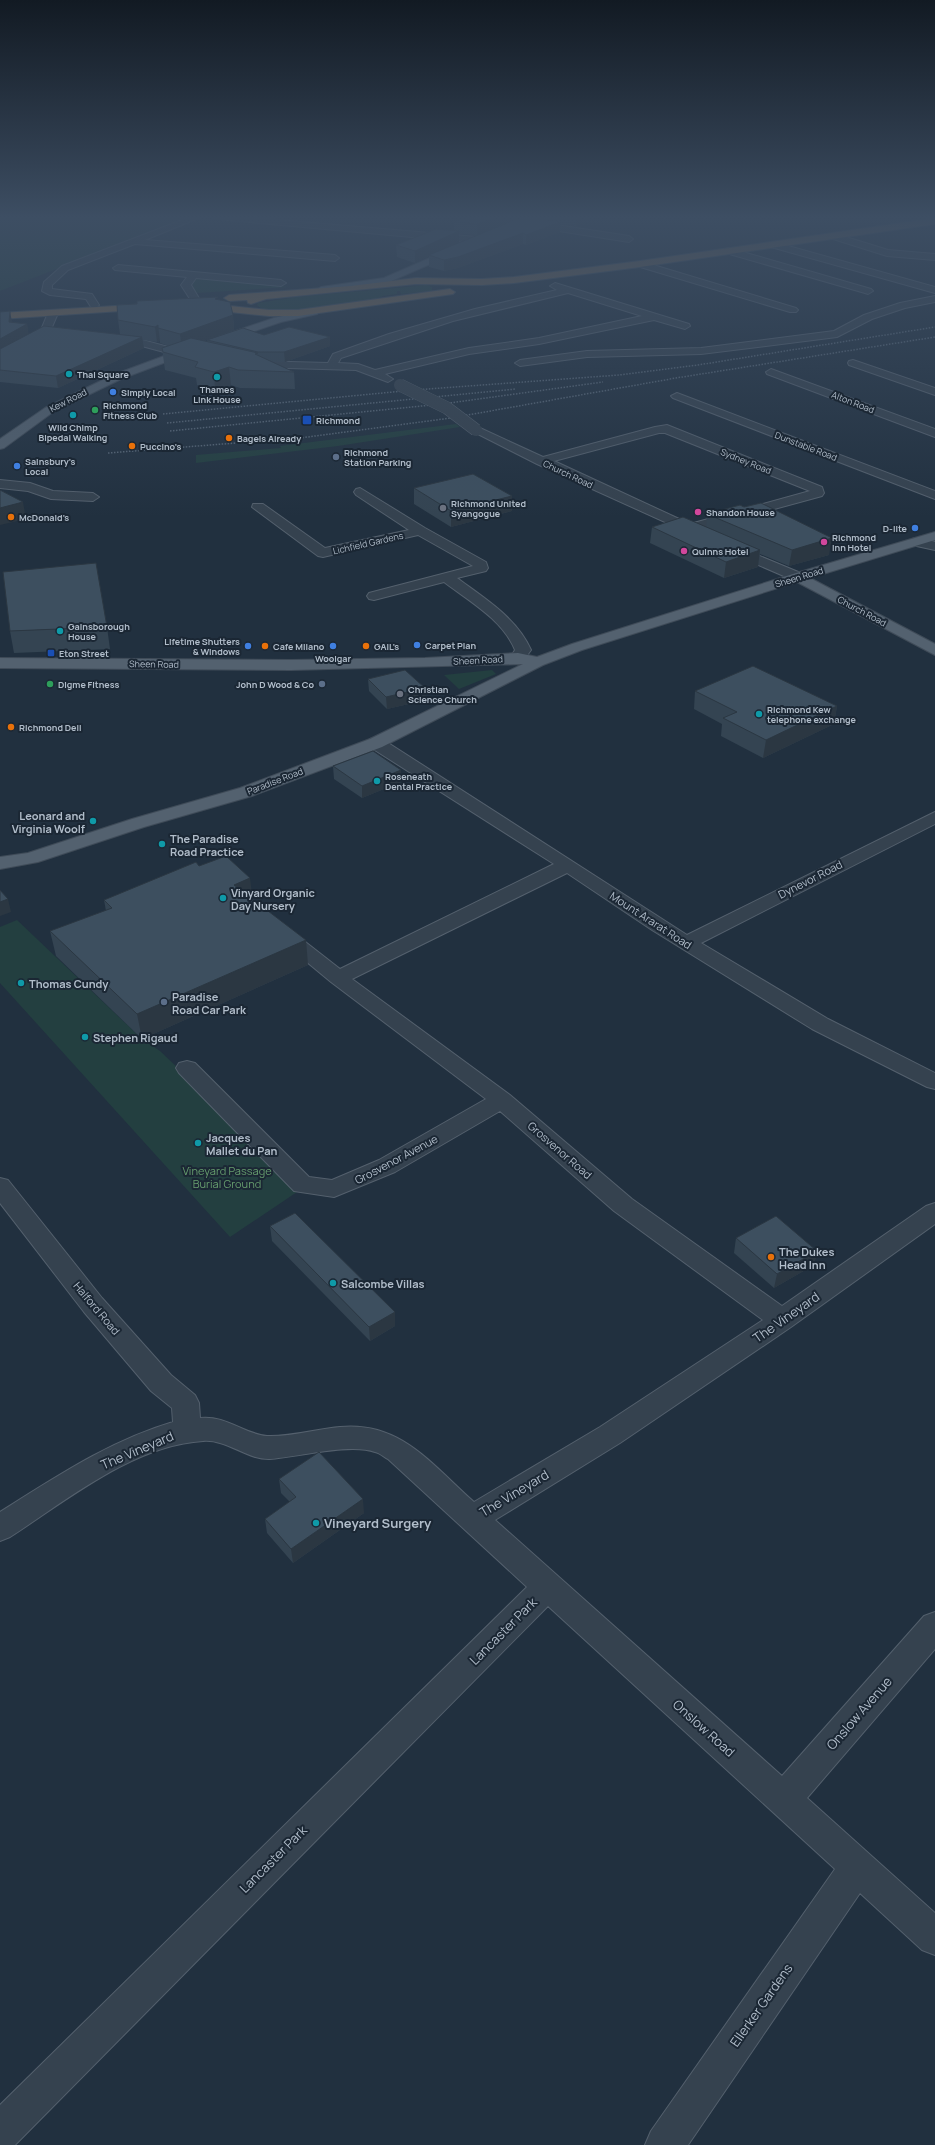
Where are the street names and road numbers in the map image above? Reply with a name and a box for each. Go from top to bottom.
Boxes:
street label: Kew Road [47,385,89,415]
street label: Alton Road [830,388,876,416]
street label: Dunstable Road [773,428,839,464]
street label: Sydney Road [719,445,773,477]
street label: Church Road [541,457,595,491]
street label: Lichfield Gardens [331,529,405,557]
street label: Sheen Road [773,564,825,590]
street label: Church Road [835,593,889,629]
street label: Sheen Road [453,652,503,668]
street label: Sheen Road [129,657,179,671]
street label: Paradise Road [245,764,305,798]
street label: Dynevor Road [775,856,845,902]
street label: Mount Ararat Road [607,888,695,952]
street label: Grosvenor Road [525,1118,595,1182]
street label: Grosvenor Avenue [352,1130,441,1187]
street label: Halford Road [70,1278,124,1338]
street label: The Vineyard [749,1287,823,1347]
street label: The Vineyard [98,1427,176,1473]
street label: The Vineyard [476,1465,552,1521]
street label: Lancaster Park [465,1593,541,1669]
street label: Onslow Avenue [822,1672,896,1753]
street label: Onslow Road [669,1695,739,1761]
street label: Lancaster Park [235,1821,311,1897]
street label: Ellerker Gardens [726,1960,796,2050]

